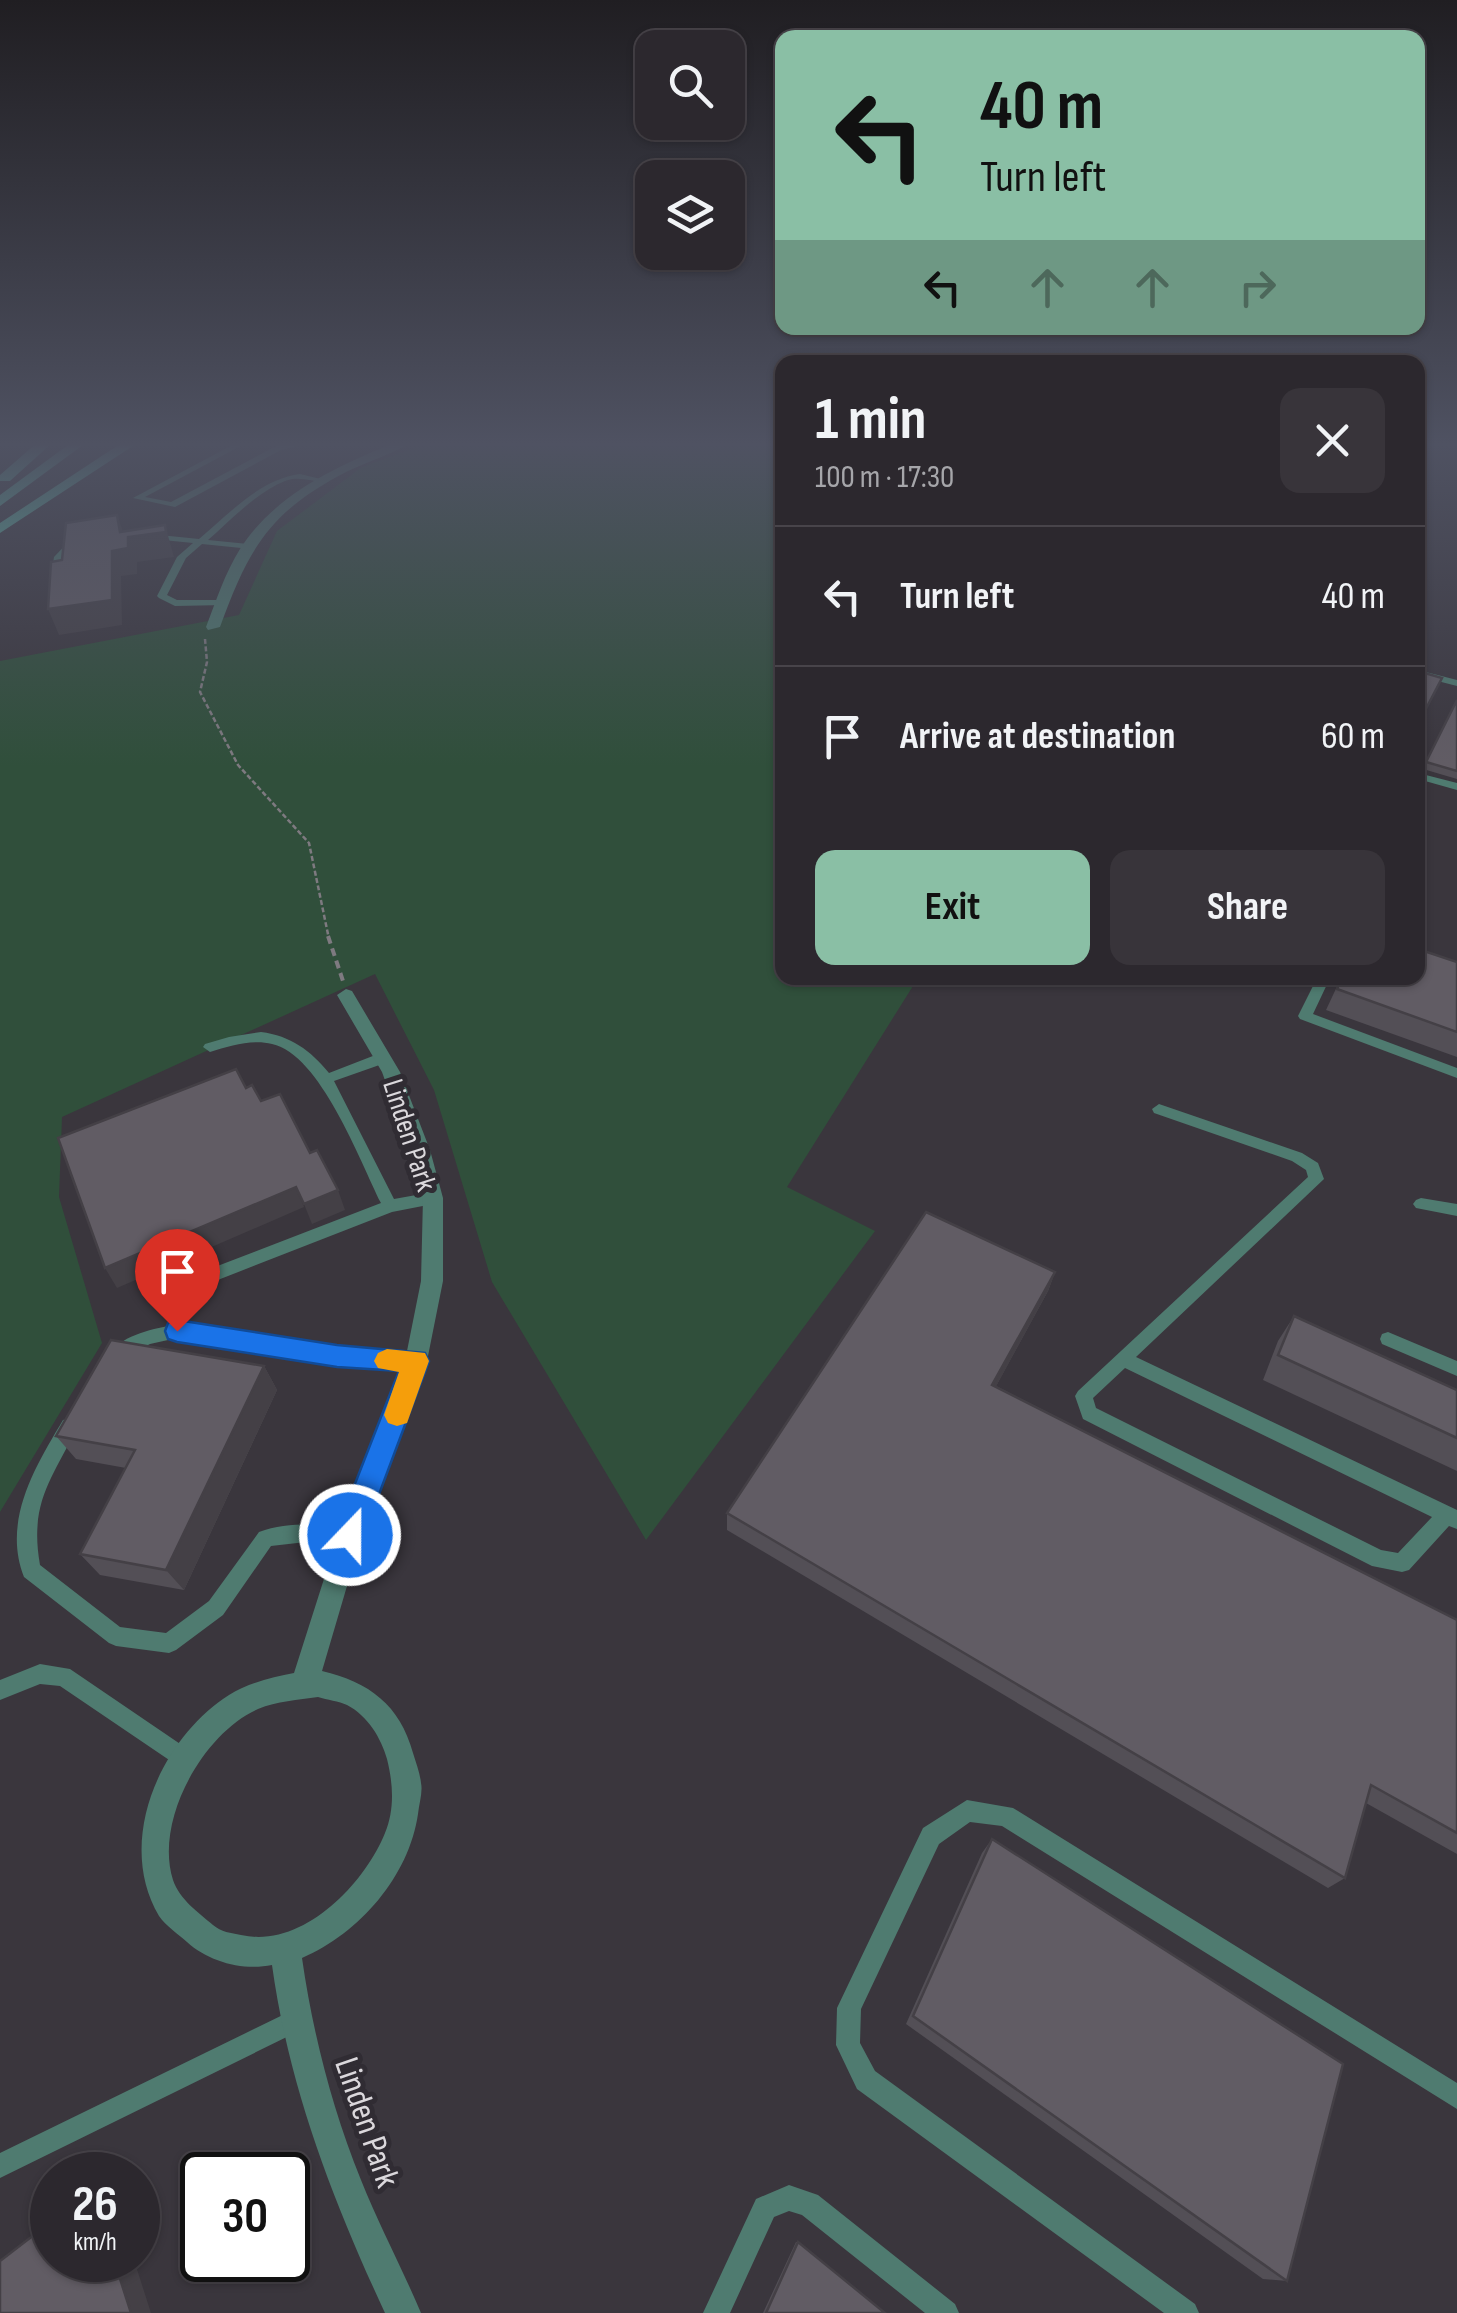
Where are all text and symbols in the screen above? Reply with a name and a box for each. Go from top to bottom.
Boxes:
map controls [635,30,745,270]
button: search [635,30,745,140]
text: 40 m [980,65,1103,149]
icon: left [815,70,945,200]
text: Turn left [980,150,1106,205]
button: layers [635,160,745,270]
icon: left [915,260,970,315]
icon: ahead [1020,260,1075,315]
icon: ahead [1125,260,1180,315]
icon: right [1230,260,1285,315]
text: 1 min [815,384,927,456]
button: close [1280,388,1385,493]
text: 100 m · 17:30 [815,458,954,497]
icon: left [815,569,870,624]
text: Turn left [900,574,1014,619]
text: 40 m [1322,574,1385,619]
icon: arrive [815,709,870,764]
text: Arrive at destination [900,714,1175,759]
text: 60 m [1321,714,1385,759]
button: Exit [815,850,1090,965]
button: Share [1110,850,1385,965]
street label: Linden Park [374,1075,444,1196]
pin [135,1229,220,1332]
icon: arrive [150,1244,205,1299]
position arrow [298,1483,402,1587]
street label: Linden Park [324,2052,409,2194]
speed limit sign: 30 [180,2152,310,2282]
text: 26 [72,2175,118,2235]
text: km/h [73,2227,117,2258]

